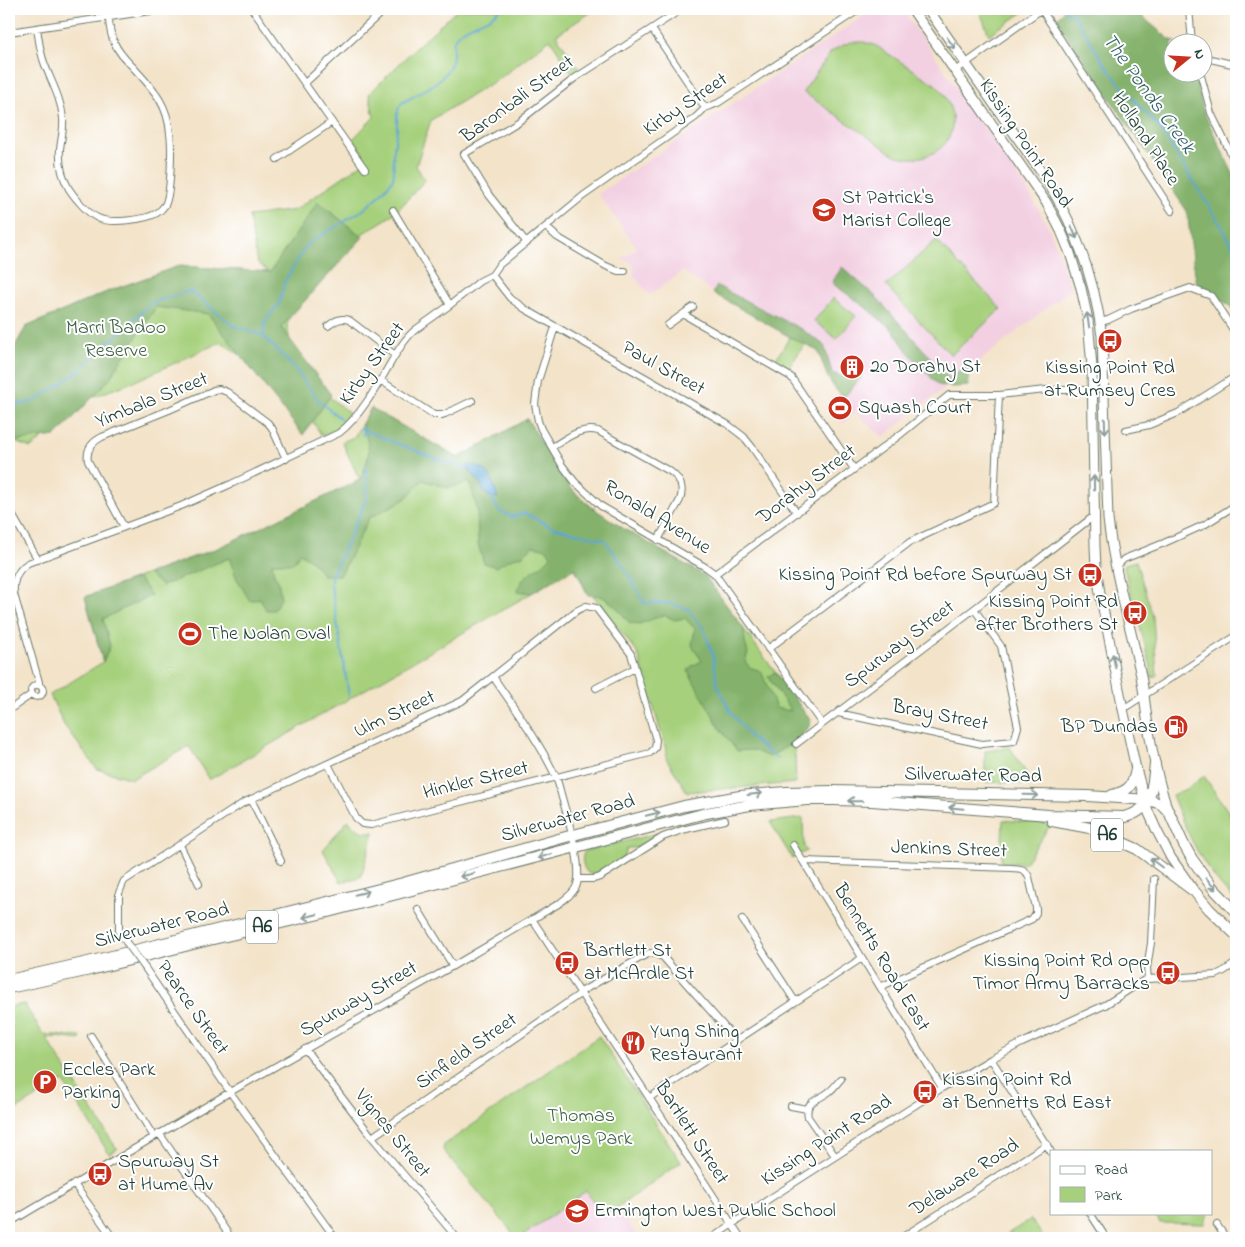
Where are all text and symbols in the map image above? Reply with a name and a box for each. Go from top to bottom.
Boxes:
water label: The Ponds Creek [1094,27,1203,161]
north arrow [1162,32,1212,82]
one-way arrow [946,36,956,50]
text: N [1187,47,1210,62]
street label: Baronbali Street [454,49,581,152]
street label: Kirby Street [638,66,734,144]
street label: Kissing Point Road [970,73,1079,215]
street label: Holland Place [1104,86,1186,192]
place label: St Patrick's Marist College [842,184,951,237]
school or university icon: St Patrick's Marist College [811,197,837,223]
one-way arrow [1070,224,1080,239]
one-way arrow [1083,313,1093,329]
park label: Marri Badoo Reserve [66,314,166,366]
street label: Kirby Street [333,316,413,412]
bus stop icon: Kissing Point Rd at Rumsey Cres [1097,328,1123,354]
street label: Paul Street [616,334,710,404]
place label: 20 Dorahy St [870,353,981,382]
building icon: 20 Dorahy St [839,354,865,380]
place label: Kissing Point Rd at Rumsey Cres [1044,354,1176,406]
street label: Yimbala Street [91,365,213,437]
place label: Squash Court [858,394,972,423]
sports icon: Squash Court [827,395,853,421]
one-way arrow [1100,417,1110,433]
street label: Dorahy Street [750,438,863,533]
street label: Ronald Avenue [598,474,716,563]
one-way arrow [1089,475,1098,491]
place label: Kissing Point Rd before Spurway St [779,561,1072,591]
bus stop icon: Kissing Point Rd before Spurway St [1077,562,1103,588]
place label: Kissing Point Rd after Brothers St [976,588,1118,640]
street label: Spurway Street [839,594,962,696]
bus stop icon: Kissing Point Rd after Brothers St [1122,600,1148,626]
place label: The Nolan Oval [208,620,330,649]
sports icon: The Nolan Oval [177,621,203,647]
one-way arrow [1109,653,1118,669]
street label: Ulm Street [349,683,441,747]
street label: Bray Street [889,692,991,740]
place label: BP Dundas [1060,713,1158,742]
fuel station icon: BP Dundas [1163,714,1189,740]
street label: Hinkler Street [420,754,532,808]
street label: Silverwater Road [904,760,1042,792]
street label: Silverwater Road [498,787,638,851]
one-way arrow [746,789,762,799]
one-way arrow [1022,790,1039,800]
one-way arrow [847,796,863,806]
one-way arrow [948,803,964,812]
one-way arrow [645,809,661,818]
road number: A6 [1091,818,1123,852]
street label: Jenkins Street [890,833,1008,867]
one-way arrow [537,851,553,861]
one-way arrow [1150,857,1163,868]
one-way arrow [460,871,476,881]
one-way arrow [1205,877,1216,890]
street label: Bennetts Road East [825,878,937,1038]
one-way arrow [354,888,370,897]
street label: Silverwater Road [92,895,232,957]
road number: A6 [246,910,278,944]
one-way arrow [303,912,319,921]
place label: Bartlett St at McArdle St [583,937,694,989]
place label: Kissing Point Rd opp Timor Army Barracks [972,947,1150,999]
bus stop icon: Bartlett St at McArdle St [554,950,580,976]
street label: Spurway Street [295,954,424,1045]
street label: Pearce Street [149,955,235,1061]
bus stop icon: Kissing Point Rd opp Timor Army Barracks [1155,960,1181,986]
street label: Sinfield Street [410,1006,524,1098]
place label: Yung Shing Restaurant [650,1018,743,1070]
restaurant icon: Yung Shing Restaurant [620,1030,646,1056]
place label: Eccles Park Parking [62,1056,156,1109]
place label: Kissing Point Rd at Bennetts Rd East [942,1066,1112,1118]
parking icon: Eccles Park Parking [32,1069,58,1095]
street label: Bartlett Street [646,1075,736,1191]
bus stop icon: Kissing Point Rd at Bennetts Rd East [912,1079,938,1105]
street label: Vignes Street [346,1082,437,1186]
street label: Kissing Point Road [756,1088,899,1195]
park label: Thomas Wemys Park [530,1102,632,1154]
street label: Delaware Road [904,1132,1025,1225]
place label: Spurway St at Hume Av [118,1148,219,1200]
legend [1050,1150,1212,1214]
text: Road [1095,1159,1128,1181]
bus stop icon: Spurway St at Hume Av [87,1161,113,1187]
text: Park [1095,1185,1123,1207]
place label: Ermington West Public School [594,1197,836,1227]
school or university icon: Ermington West Public School [564,1198,590,1224]

